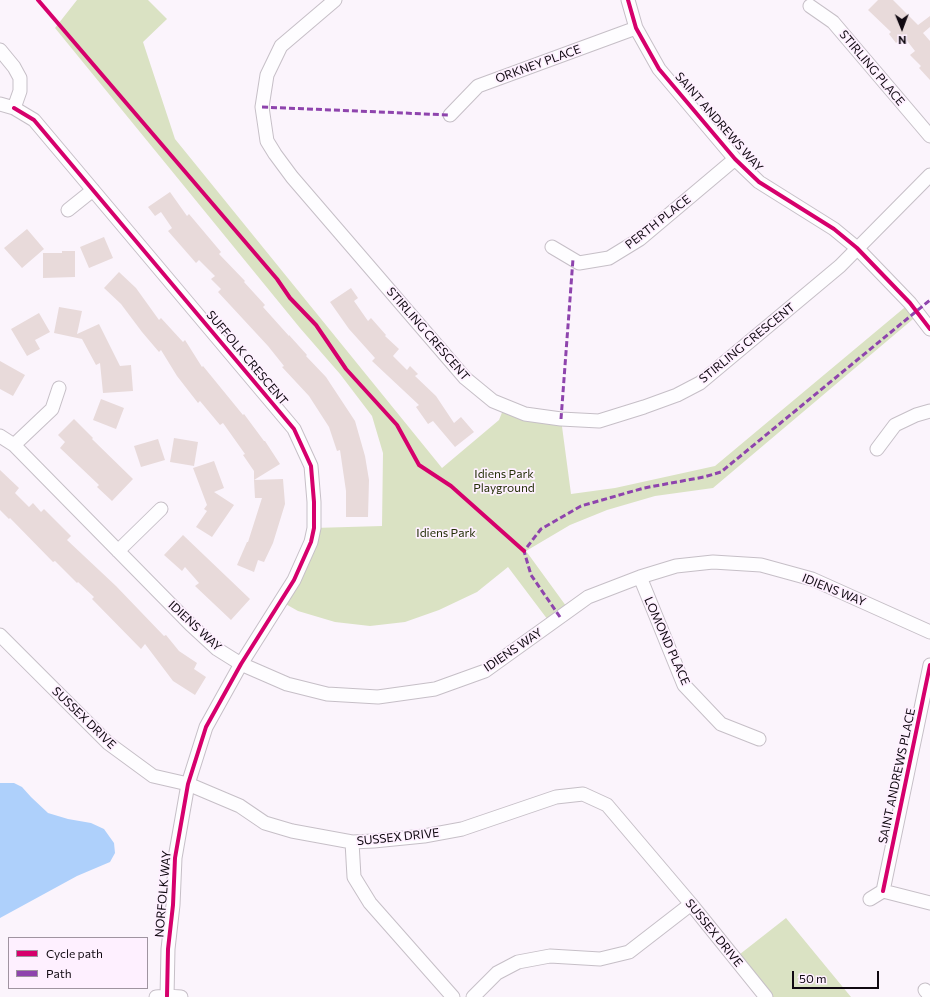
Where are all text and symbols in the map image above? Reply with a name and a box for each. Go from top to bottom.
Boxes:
north arrow [882,8,922,48]
street label: STIRLING PLACE [836,27,908,109]
street label: ORKNEY PLACE [493,42,583,86]
street label: SAINT ANDREWS WAY [672,69,766,175]
street label: PERTH PLACE [622,192,694,252]
street label: STIRLING CRESCENT [384,284,472,384]
street label: STIRLING CRESCENT [696,300,798,386]
street label: SUFFOLK CRESCENT [203,308,291,408]
park label: Idiens Park Playground [473,467,535,495]
park label: Idiens Park [416,526,476,540]
street label: IDIENS WAY [800,571,868,609]
street label: LOMOND PLACE [641,595,693,687]
street label: IDIENS WAY [165,598,225,654]
street label: IDIENS WAY [481,625,545,675]
street label: SUSSEX DRIVE [49,684,119,752]
street label: SAINT ANDREWS PLACE [876,707,918,845]
street label: SUSSEX DRIVE [356,825,440,849]
street label: NORFOLK WAY [152,850,174,938]
street label: SUSSEX DRIVE [682,896,746,970]
legend [8,937,148,989]
text: Cycle path [46,946,103,960]
scale bar [794,963,881,989]
text: Path [46,966,72,980]
text: 50 m [799,971,827,985]

